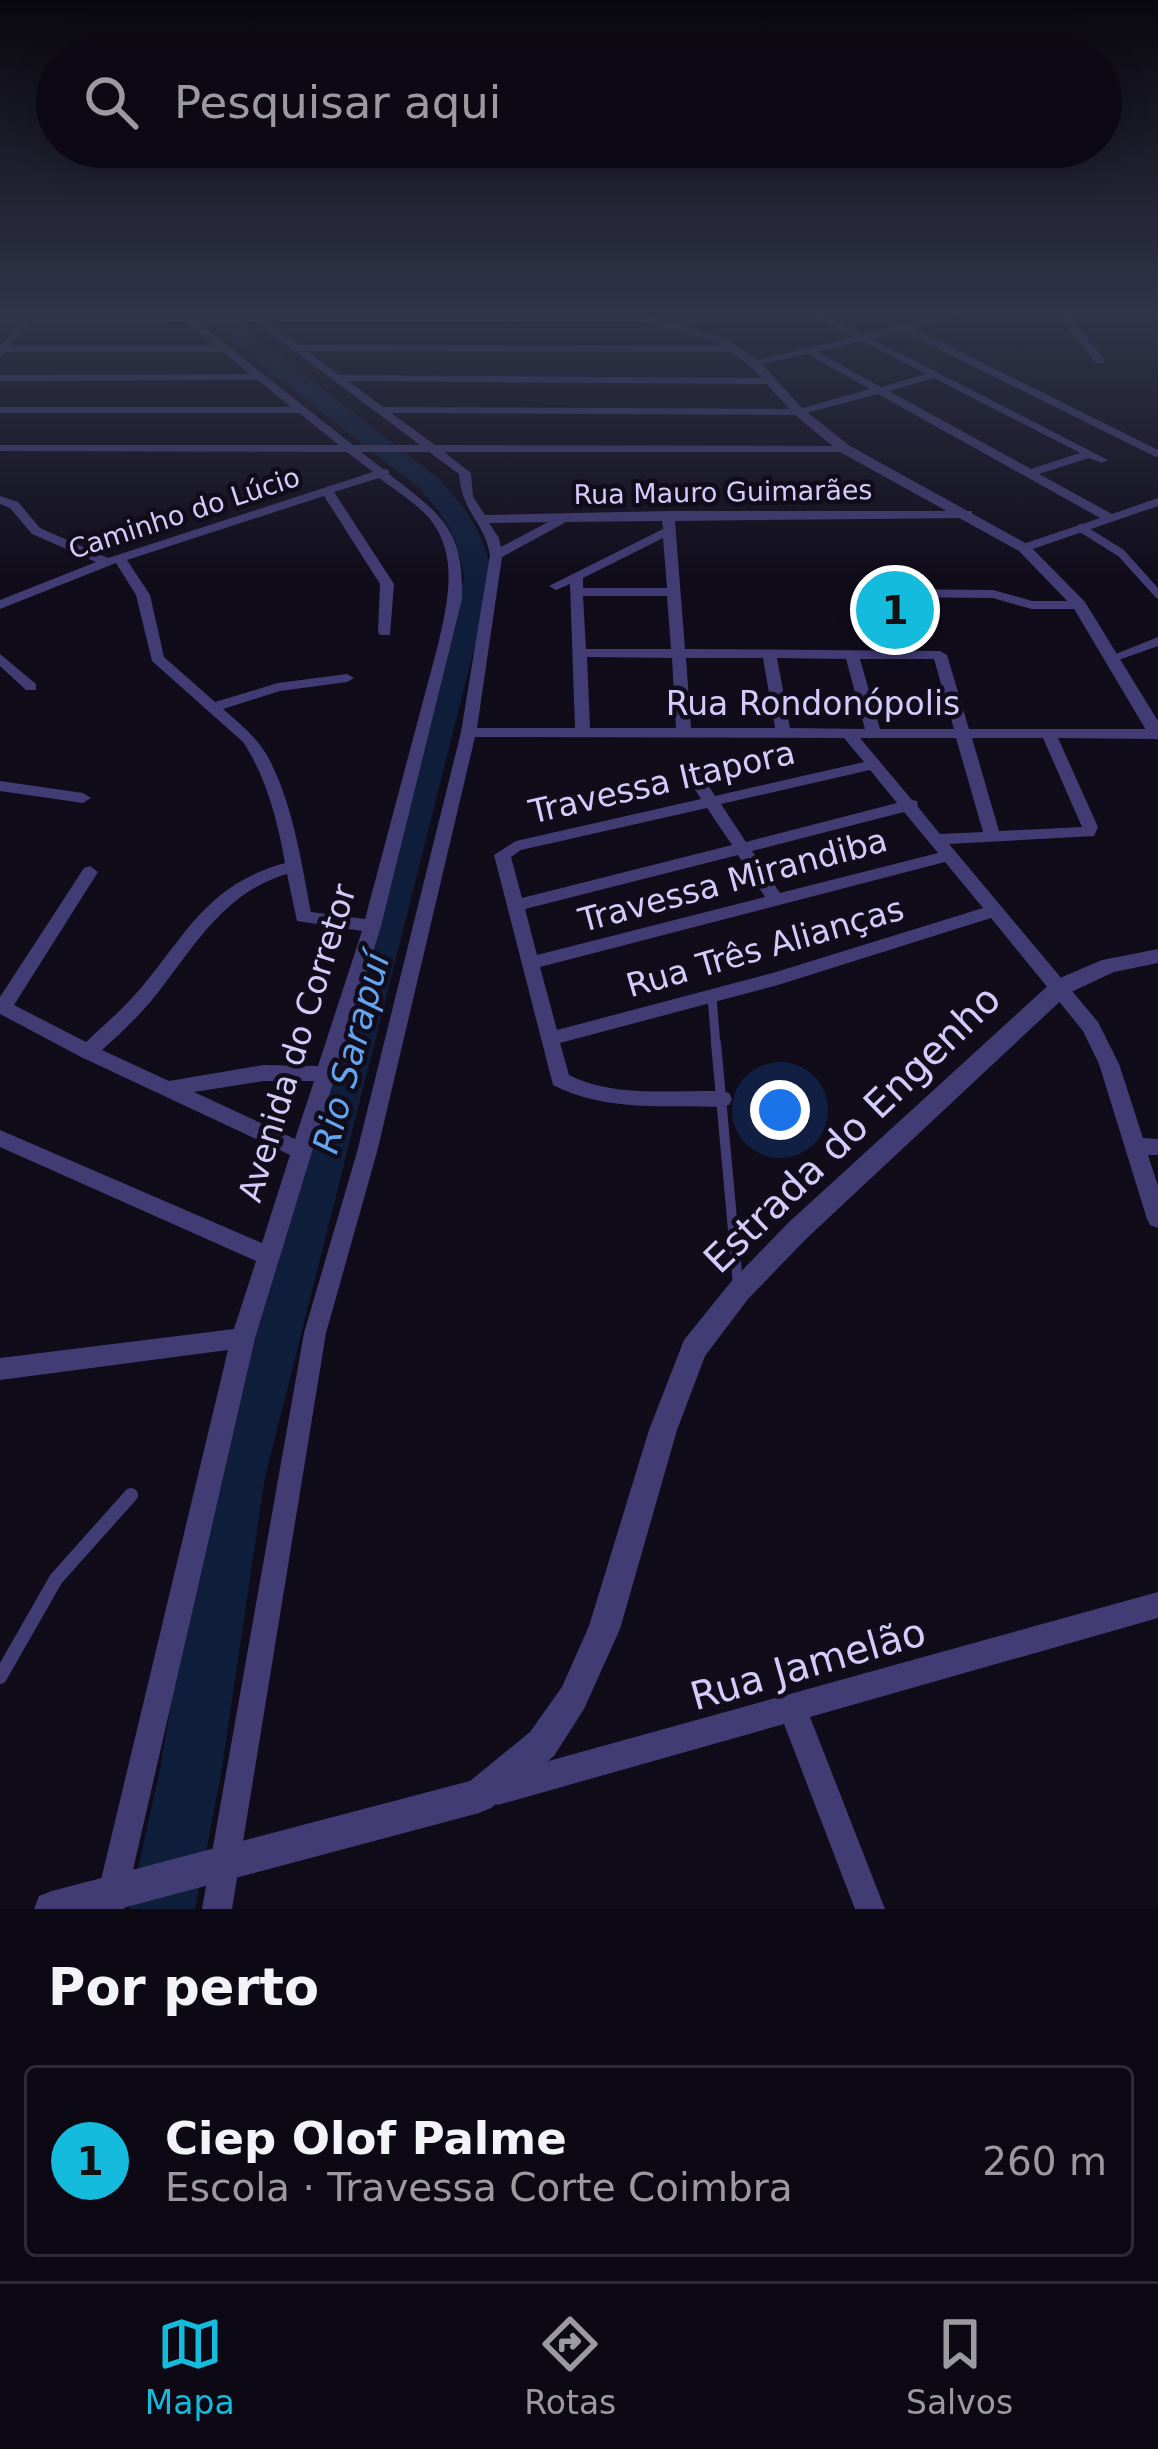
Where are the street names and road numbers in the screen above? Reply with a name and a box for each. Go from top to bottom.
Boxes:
street label: Caminho do Lúcio [64,461,304,565]
street label: Rua Mauro Guimarães [573,474,873,510]
street label: Rua Rondonópolis [666,684,960,723]
street label: Travessa Itapora [524,732,799,832]
street label: Travessa Mirandiba [574,820,891,940]
street label: Avenida do Corretor [230,879,364,1206]
street label: Rua Três Alianças [622,889,908,1005]
street label: Estrada do Engenho [695,976,1009,1282]
street label: Rua Jamelão [685,1609,931,1719]

